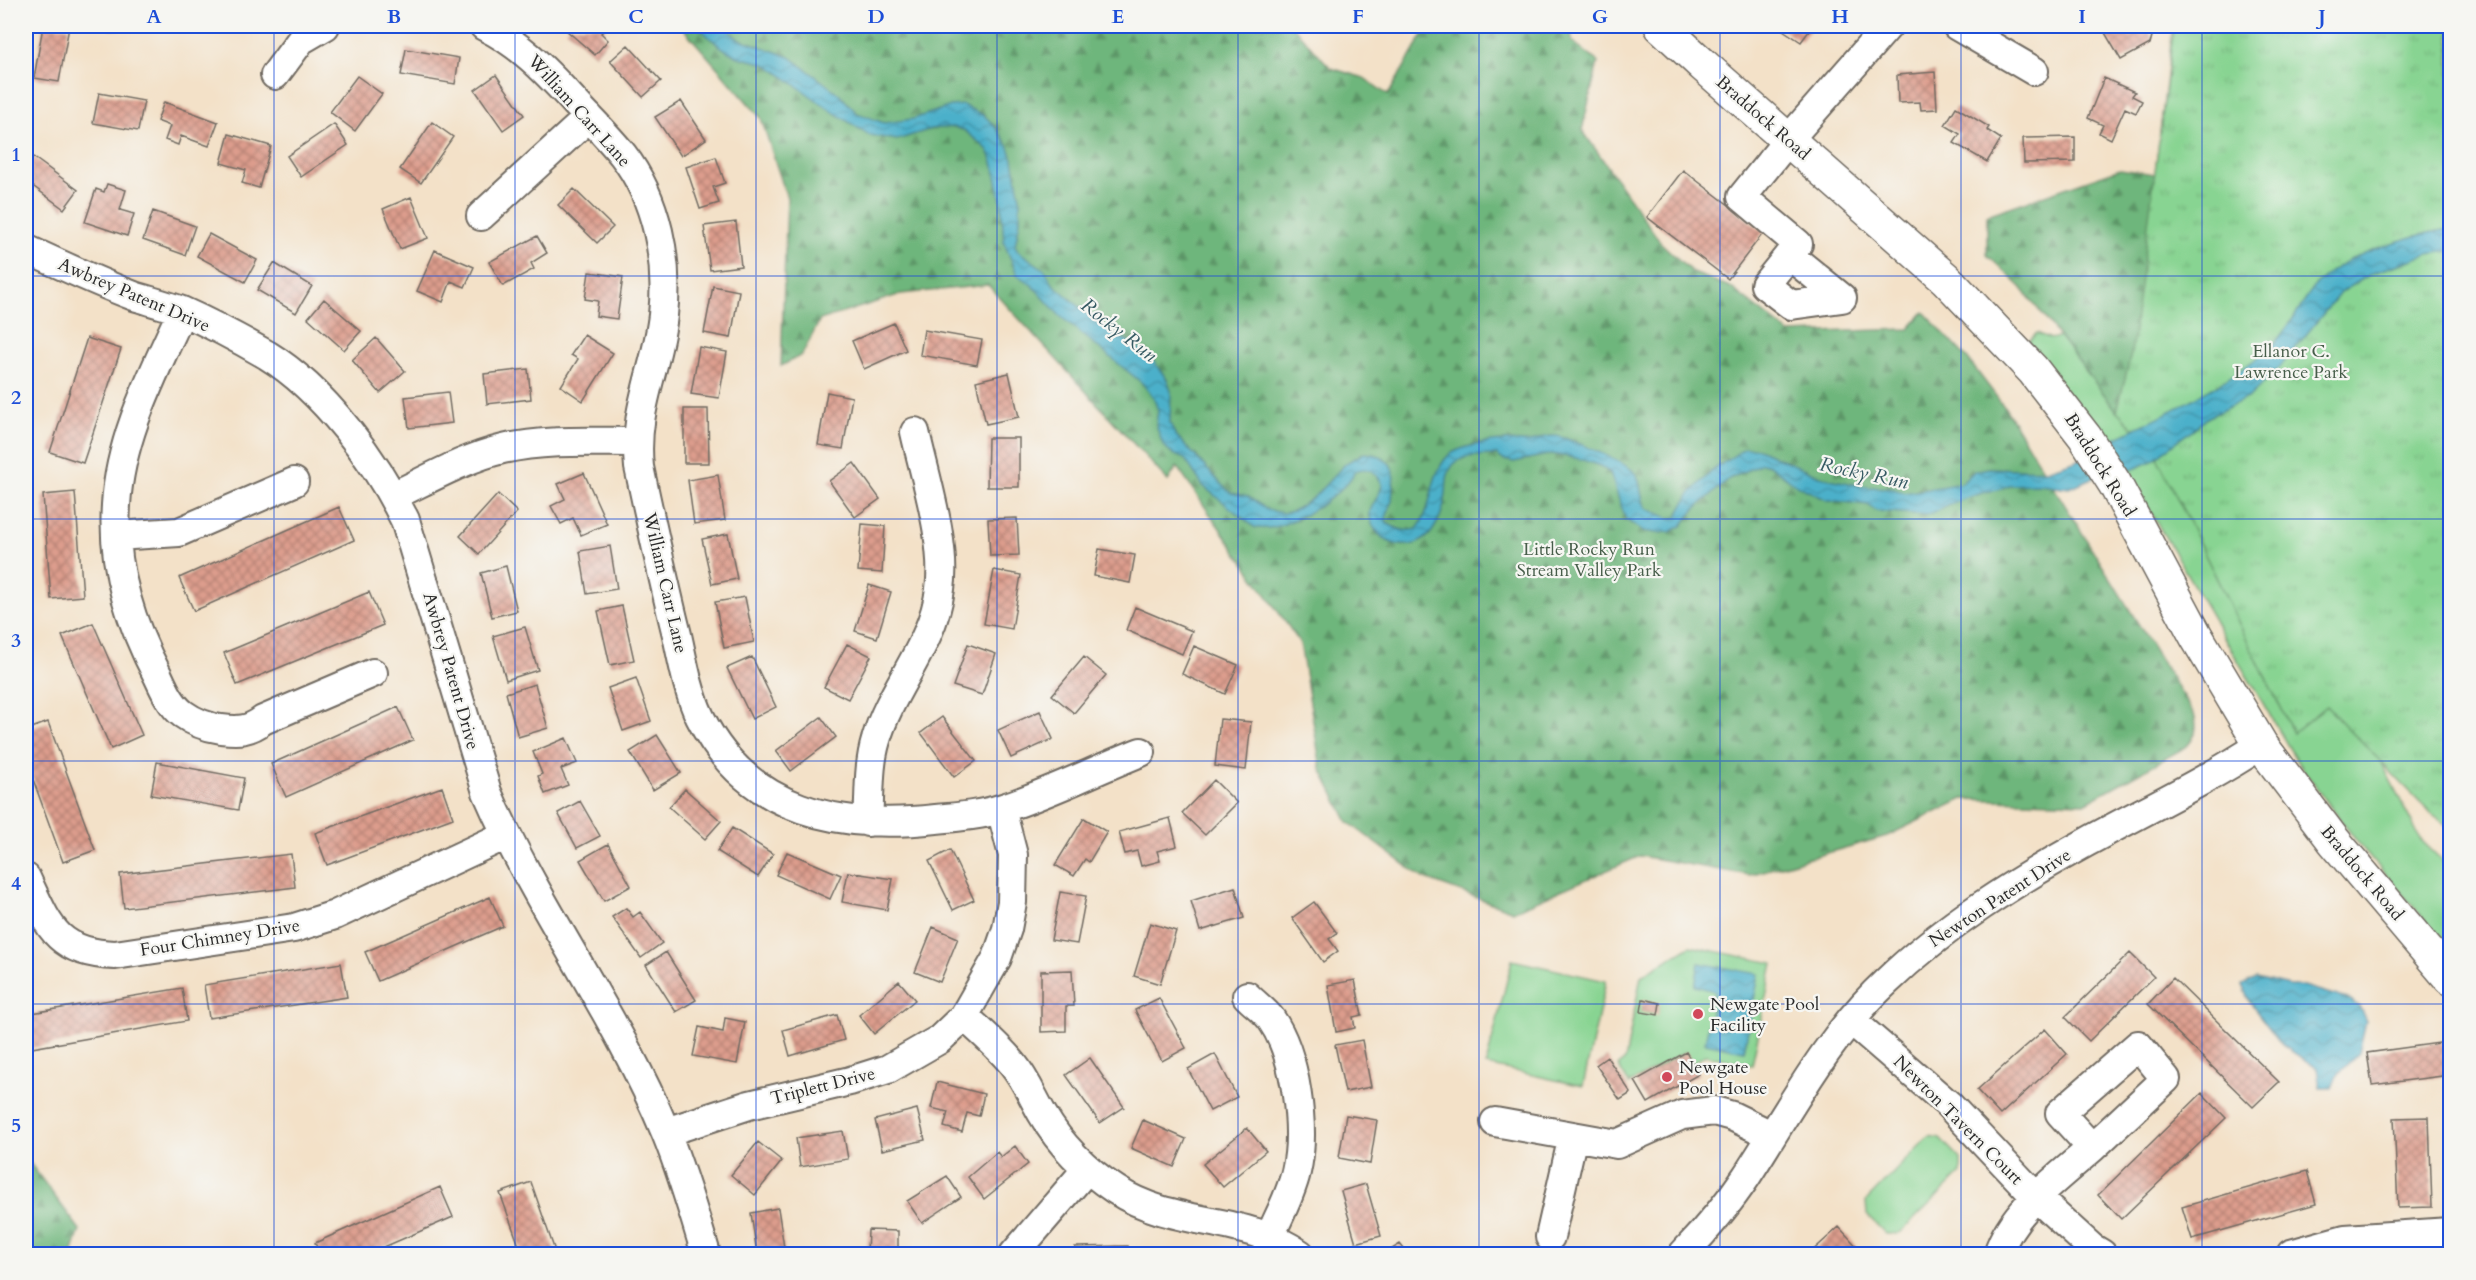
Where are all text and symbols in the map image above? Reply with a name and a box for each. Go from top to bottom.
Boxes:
text: A [146,3,162,30]
text: B [387,3,401,30]
text: C [628,3,644,30]
text: D [867,3,885,30]
text: E [1112,3,1124,30]
text: F [1352,3,1364,30]
text: G [1592,3,1608,30]
text: H [1831,3,1849,30]
text: I [2078,3,2086,30]
text: J [2315,3,2326,30]
street label: William Carr Lane [521,49,636,173]
street label: Braddock Road [1710,70,1816,166]
text: 1 [11,141,21,168]
street label: Awbrey Patent Drive [54,252,214,338]
water label: Rocky Run [1075,292,1163,368]
park label: Ellanor C. Lawrence Park [2234,339,2348,385]
text: 2 [11,384,21,411]
street label: Braddock Road [2058,408,2142,522]
water label: Rocky Run [1817,450,1911,496]
street label: William Carr Lane [636,509,693,656]
park label: Little Rocky Run Stream Valley Park [1517,537,1662,583]
street label: Awbrey Patent Drive [417,589,485,753]
text: 3 [11,627,21,654]
street label: Braddock Road [2315,820,2410,926]
street label: Newton Patent Drive [1924,843,2076,953]
text: 4 [11,870,21,897]
street label: Four Chimney Drive [138,913,302,963]
place label: Newgate Pool Facility [1710,992,1820,1038]
marker: Newgate Pool Facility [1691,1007,1705,1021]
street label: Newton Tavern Court [1888,1050,2029,1191]
place label: Newgate Pool House [1679,1055,1767,1101]
street label: Triplett Drive [768,1061,878,1111]
marker: Newgate Pool House [1660,1070,1674,1084]
text: 5 [11,1112,21,1139]

